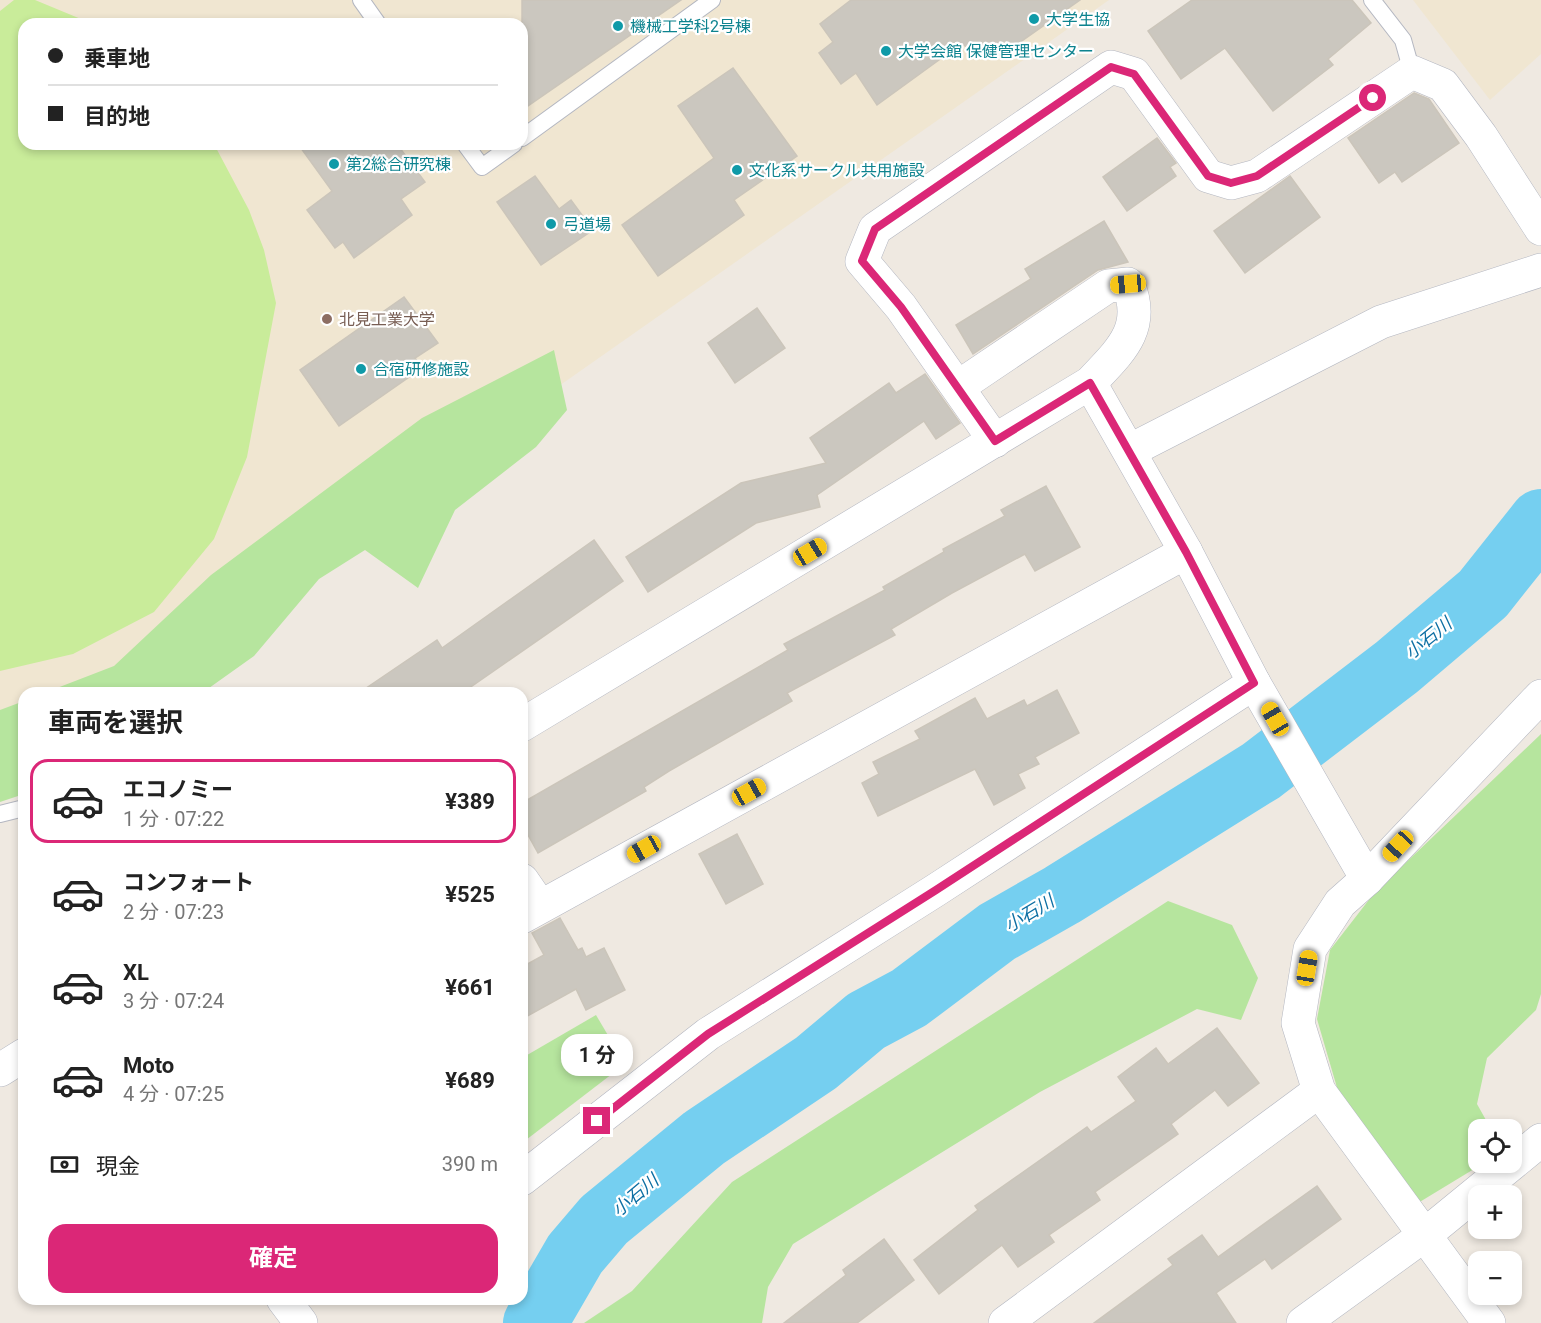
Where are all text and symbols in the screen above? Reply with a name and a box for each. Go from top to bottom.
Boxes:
place label: 大学生協 [1046,10,1110,29]
marker: 大学生協 [1027,12,1041,26]
place label: 機械工学科2号棟 [630,17,751,36]
marker: 機械工学科2号棟 [611,19,625,33]
place label: 大学会館 保健管理センター [898,42,1094,61]
marker: 大学会館 保健管理センター [879,44,893,58]
text: 乗車地 [84,46,150,71]
route start [1359,84,1386,111]
text: 目的地 [84,104,150,129]
place label: 第2総合研究棟 [346,155,451,174]
marker: 第2総合研究棟 [327,157,341,171]
place label: 文化系サークル共用施設 [749,161,925,180]
marker: 文化系サークル共用施設 [730,163,744,177]
place label: 弓道場 [563,215,611,234]
marker: 弓道場 [544,217,558,231]
car [1109,273,1147,295]
place label: 北見工業大学 [339,310,435,329]
marker: 北見工業大学 [320,312,334,326]
place label: 合宿研修施設 [373,360,469,379]
marker: 合宿研修施設 [354,362,368,376]
car [790,535,830,569]
water label: 小石川 [1400,612,1457,663]
car [1258,699,1292,739]
text: 車両を選択 [48,707,183,739]
icon: car [51,774,105,828]
car [729,775,769,809]
text: エコノミー [123,777,233,802]
text: ¥389 [445,789,495,814]
text: 1 分 · 07:22 [123,807,224,831]
car [1379,827,1417,865]
car [624,832,664,866]
icon: car [51,867,105,921]
text: コンフォート [123,870,254,895]
text: ¥525 [445,882,495,907]
water label: 小石川 [1000,889,1059,936]
text: 2 分 · 07:23 [123,900,224,924]
car [1295,949,1319,987]
icon: car [51,960,105,1014]
text: XL [123,960,149,985]
text: ¥661 [445,975,495,1000]
text: 3 分 · 07:24 [123,989,224,1013]
callout: 1 分 [561,1034,633,1076]
text: 1 分 [579,1043,615,1067]
icon: car [51,1053,105,1107]
text: Moto [123,1053,174,1078]
text: ¥689 [445,1068,495,1093]
text: 4 分 · 07:25 [123,1082,224,1106]
route end [583,1107,610,1134]
map controls [1468,1119,1522,1305]
button: locate [1468,1119,1522,1173]
icon: cash [48,1148,81,1181]
text: 390 m [442,1152,498,1176]
text: 現金 [96,1154,140,1179]
water label: 小石川 [608,1168,664,1220]
button: + [1468,1185,1522,1239]
button: 確定 [48,1224,498,1293]
button: − [1468,1251,1522,1305]

